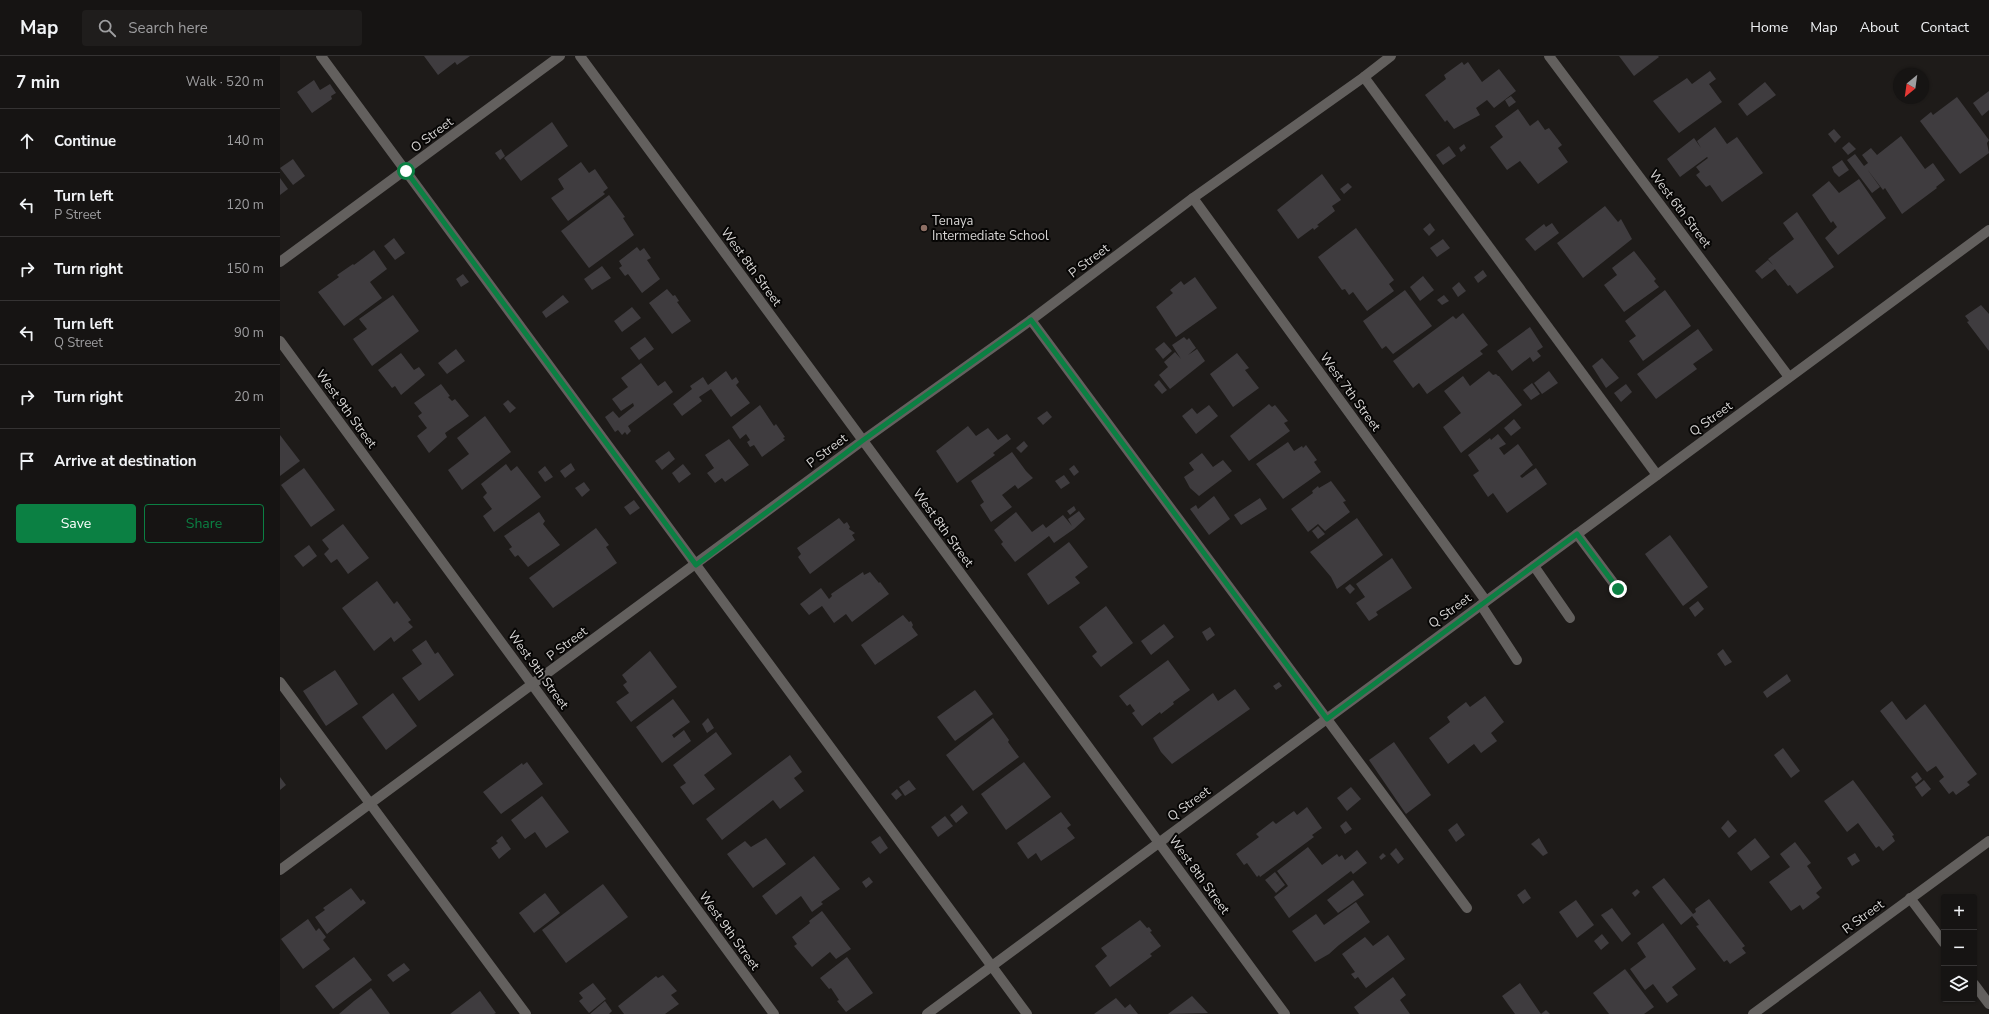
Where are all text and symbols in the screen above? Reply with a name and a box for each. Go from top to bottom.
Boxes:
search box [82,10,362,46]
text: Map [20,15,58,41]
icon: search [96,17,118,39]
text: Search here [128,18,208,38]
text: Home [1750,18,1788,37]
text: Map [1810,18,1838,37]
text: About [1860,18,1899,37]
text: Contact [1921,18,1969,37]
north arrow [1893,68,1929,104]
text: 7 min [16,71,60,94]
text: Walk · 520 m [186,73,264,91]
street label: O Street [407,113,457,157]
icon: ahead [16,130,38,152]
text: Continue [54,131,116,151]
text: 140 m [226,132,264,150]
route start [397,162,415,180]
street label: West 6th Street [1645,166,1715,252]
text: Turn left [54,186,113,206]
icon: left [16,194,38,216]
text: 120 m [226,196,264,214]
text: P Street [54,206,101,224]
place label: Tenaya Intermediate School [932,212,1049,245]
marker: Tenaya Intermediate School [919,223,929,233]
street label: West 8th Street [716,224,786,310]
street label: P Street [1065,239,1114,282]
icon: right [16,258,38,280]
text: Turn right [54,259,123,279]
text: 150 m [226,260,264,278]
text: Turn left [54,314,113,334]
icon: left [16,322,38,344]
text: 90 m [234,324,264,342]
text: Q Street [54,334,103,352]
street label: West 7th Street [1315,349,1385,435]
street label: West 9th Street [311,366,381,452]
icon: right [16,386,38,408]
text: Turn right [54,387,123,407]
text: 20 m [234,388,264,406]
street label: Q Street [1686,397,1736,441]
street label: P Street [803,429,852,472]
icon: arrive [16,450,38,472]
text: Arrive at destination [54,451,197,471]
street label: West 8th Street [908,485,978,571]
button: Save [16,504,136,543]
button: Share [144,504,264,543]
route end [1609,580,1627,598]
street label: Q Street [1425,589,1475,633]
street label: P Street [543,622,592,665]
street label: West 9th Street [503,627,573,713]
street label: Q Street [1164,782,1214,826]
street label: West 8th Street [1164,832,1234,918]
street label: West 9th Street [694,888,764,974]
map controls [1941,894,1977,1002]
button: + [1941,894,1977,930]
street label: R Street [1838,895,1888,938]
button: − [1941,930,1977,966]
button: layers [1941,966,1977,1002]

